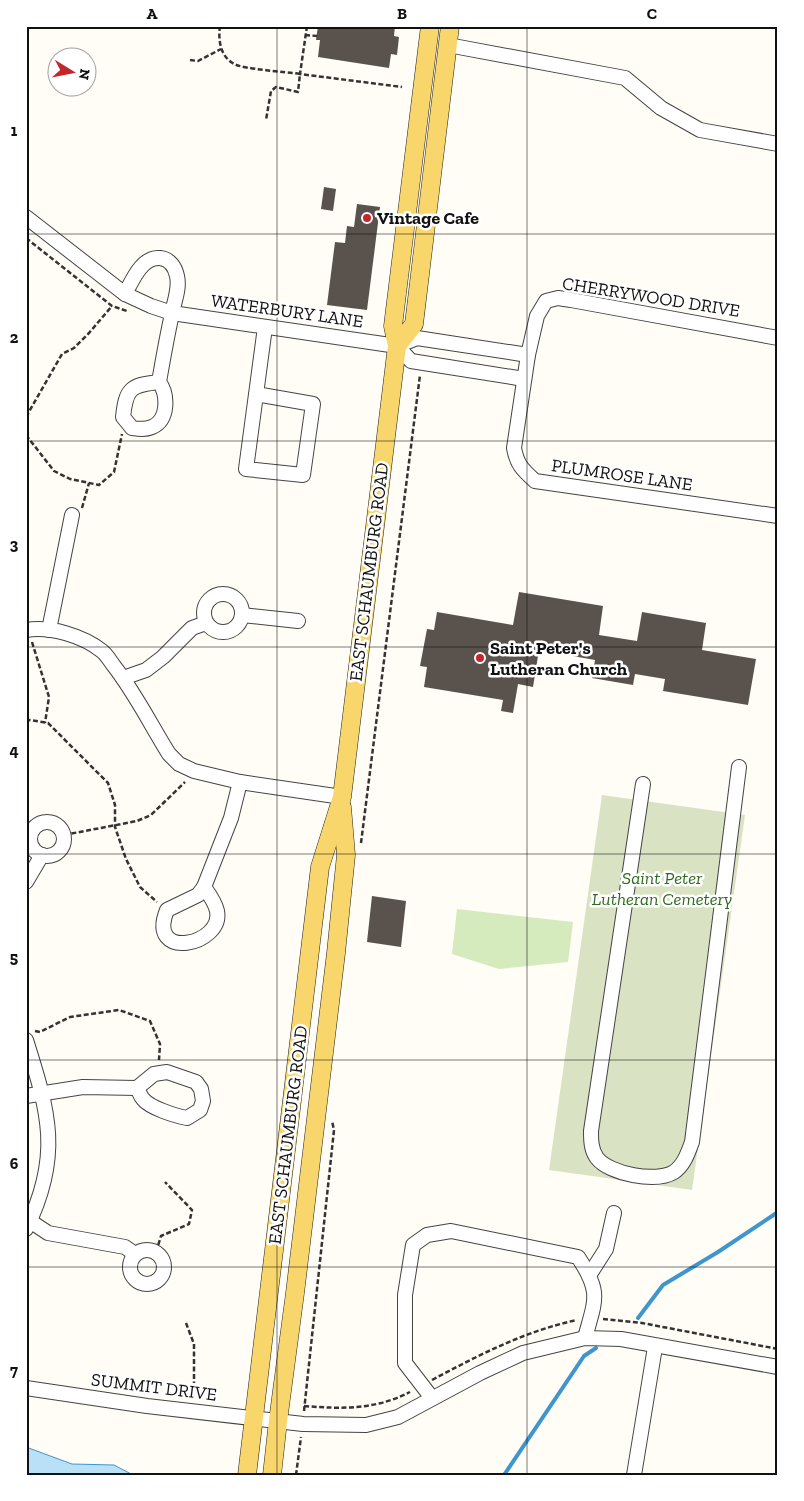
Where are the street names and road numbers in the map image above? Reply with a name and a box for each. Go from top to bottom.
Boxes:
street label: CHERRYWOOD DRIVE [561,272,741,322]
street label: WATERBURY LANE [209,289,365,333]
street label: PLUMROSE LANE [550,454,694,496]
street label: EAST SCHAUMBURG ROAD [345,461,393,683]
street label: EAST SCHAUMBURG ROAD [264,1024,312,1246]
street label: SUMMIT DRIVE [90,1368,218,1406]

